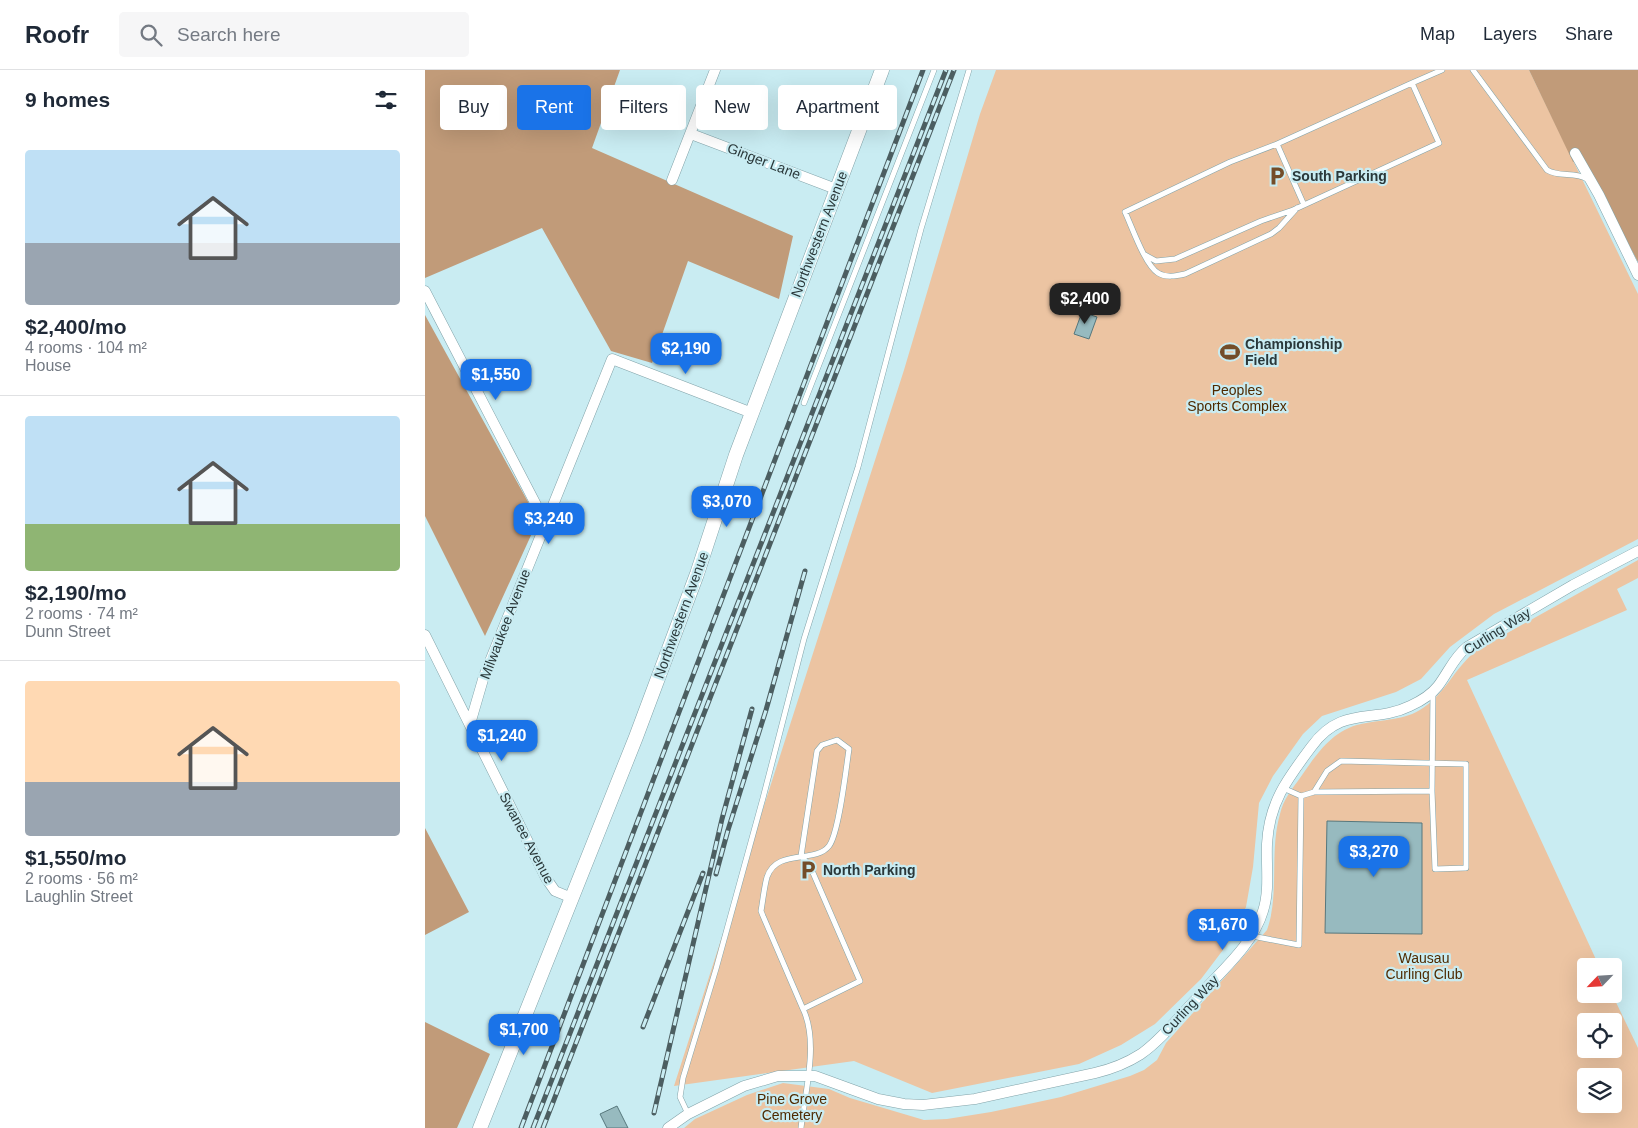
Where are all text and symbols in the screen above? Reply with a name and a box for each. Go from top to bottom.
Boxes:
search box [119,12,469,57]
text: Roofr [25,21,89,48]
icon: search [137,21,165,49]
text: Search here [177,24,281,45]
text: Map [1420,24,1455,44]
text: Layers [1483,24,1537,44]
text: Share [1565,24,1613,44]
chip: Buy [440,85,507,130]
chip: Rent [517,85,591,130]
chip: Filters [601,85,686,130]
chip: New [696,85,768,130]
chip: Apartment [778,85,897,130]
icon: filters [372,86,400,114]
text: 9 homes [25,88,110,111]
street label: Ginger Lane [725,140,803,182]
parking icon: South Parking [1266,165,1288,187]
place label: South Parking [1292,168,1387,184]
street label: Northwestern Avenue [788,169,850,299]
icon: home [168,183,258,273]
pin: $2,400 [1044,282,1126,325]
text: $2,400 [1061,290,1109,307]
text: $2,400/mo [25,315,127,338]
pin: $2,190 [645,332,727,375]
place label: Championship Field [1245,336,1342,368]
text: 4 rooms · 104 m² [25,339,147,356]
text: $2,190 [662,340,710,357]
sports icon: Championship Field [1219,341,1241,363]
text: House [25,357,71,374]
pin: $1,550 [455,358,537,401]
text: $1,550 [472,366,520,383]
park label: Peoples Sports Complex [1187,382,1287,414]
icon: home [168,448,258,538]
pin: $3,070 [686,486,768,528]
text: $3,070 [703,493,751,510]
pin: $3,240 [508,502,590,545]
text: $3,240 [525,510,573,527]
street label: Northwestern Avenue [651,549,711,681]
street label: Milwaukee Avenue [477,567,533,681]
text: $2,190/mo [25,581,127,604]
street label: Curling Way [1461,604,1533,658]
text: 2 rooms · 74 m² [25,605,138,622]
text: Dunn Street [25,623,110,640]
icon: home [168,713,258,803]
pin: $1,240 [461,720,543,762]
text: $1,240 [478,727,526,744]
street label: Swanee Avenue [496,790,558,887]
pin: $3,270 [1333,836,1415,878]
text: $3,270 [1350,843,1398,860]
text: $1,550/mo [25,846,127,869]
parking icon: North Parking [797,859,819,881]
place label: North Parking [823,862,916,878]
text: 2 rooms · 56 m² [25,870,138,887]
text: Laughlin Street [25,888,133,905]
pin: $1,670 [1182,908,1264,951]
text: $1,670 [1199,916,1247,933]
park label: Wausau Curling Club [1385,950,1463,982]
north arrow [1577,958,1623,1002]
map controls [1577,958,1622,1113]
street label: Curling Way [1158,972,1222,1038]
button: locate [1577,1013,1622,1058]
pin: $1,700 [483,1014,565,1056]
text: $1,700 [500,1021,548,1038]
button: layers [1577,1068,1622,1113]
park label: Pine Grove Cemetery [757,1091,827,1123]

